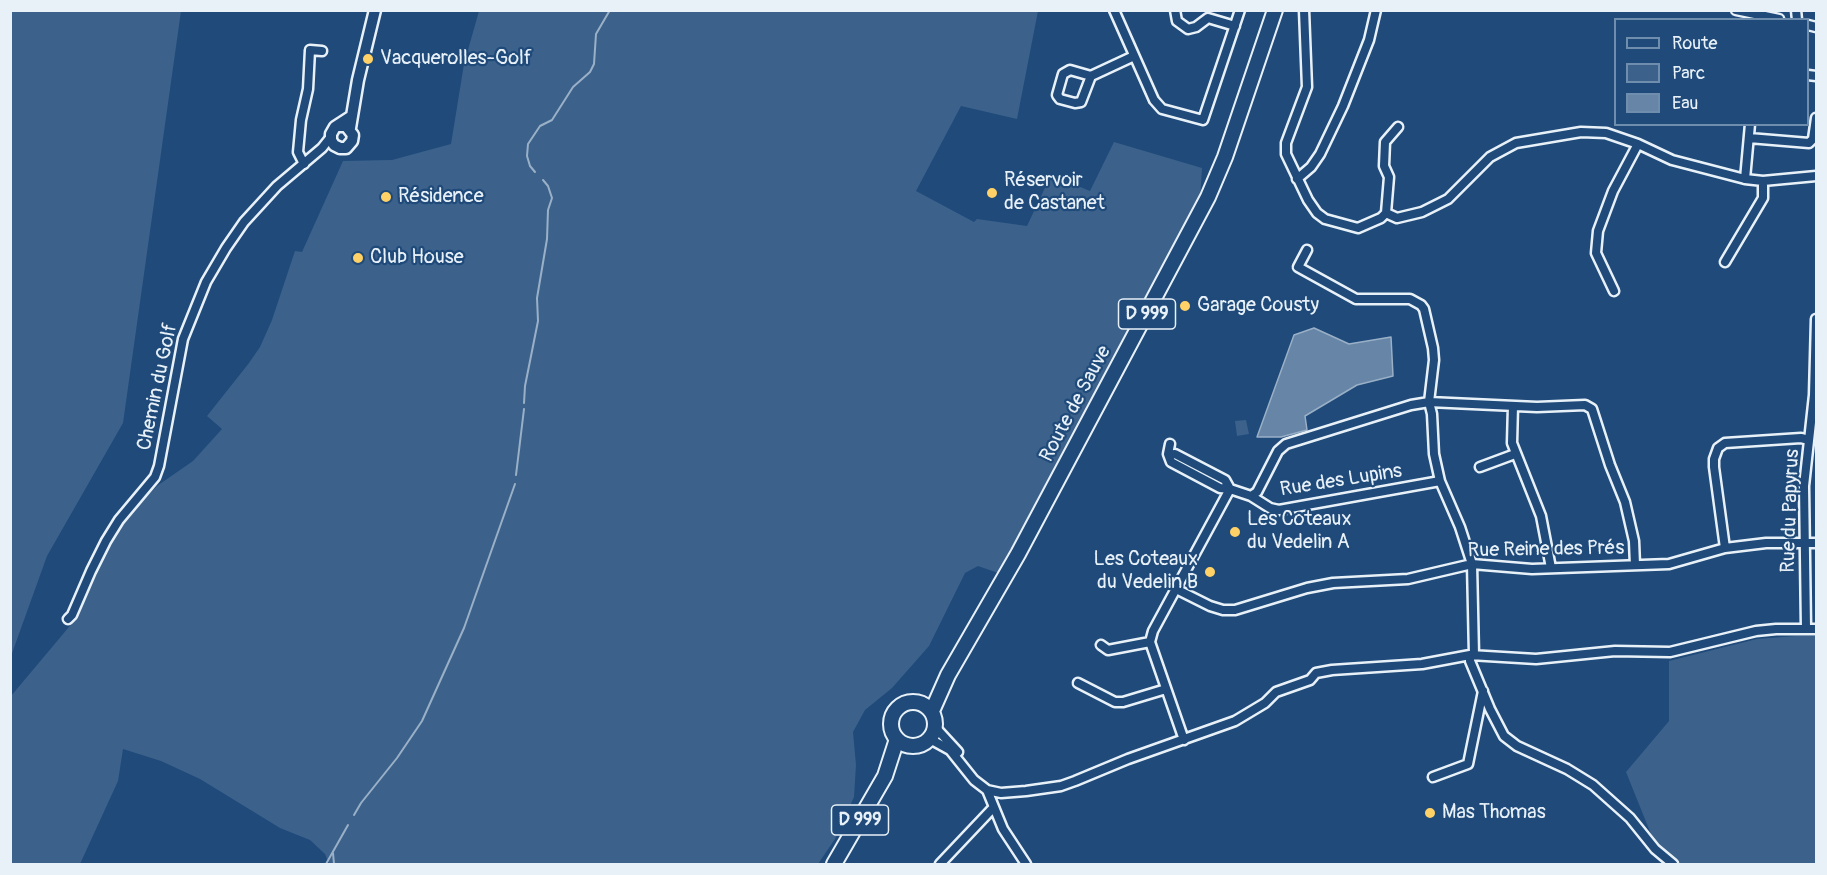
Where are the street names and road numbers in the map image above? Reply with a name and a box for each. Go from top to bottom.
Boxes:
road number: D 999 [1118,299,1176,329]
street label: Chemin du Golf [133,321,183,453]
street label: Route de Sauve [1035,342,1117,466]
street label: Rue du Papyrus [1777,449,1805,573]
street label: Rue des Lupins [1278,460,1404,502]
street label: Rue Reine des Prés [1467,537,1625,563]
road number: D 999 [832,805,888,835]

